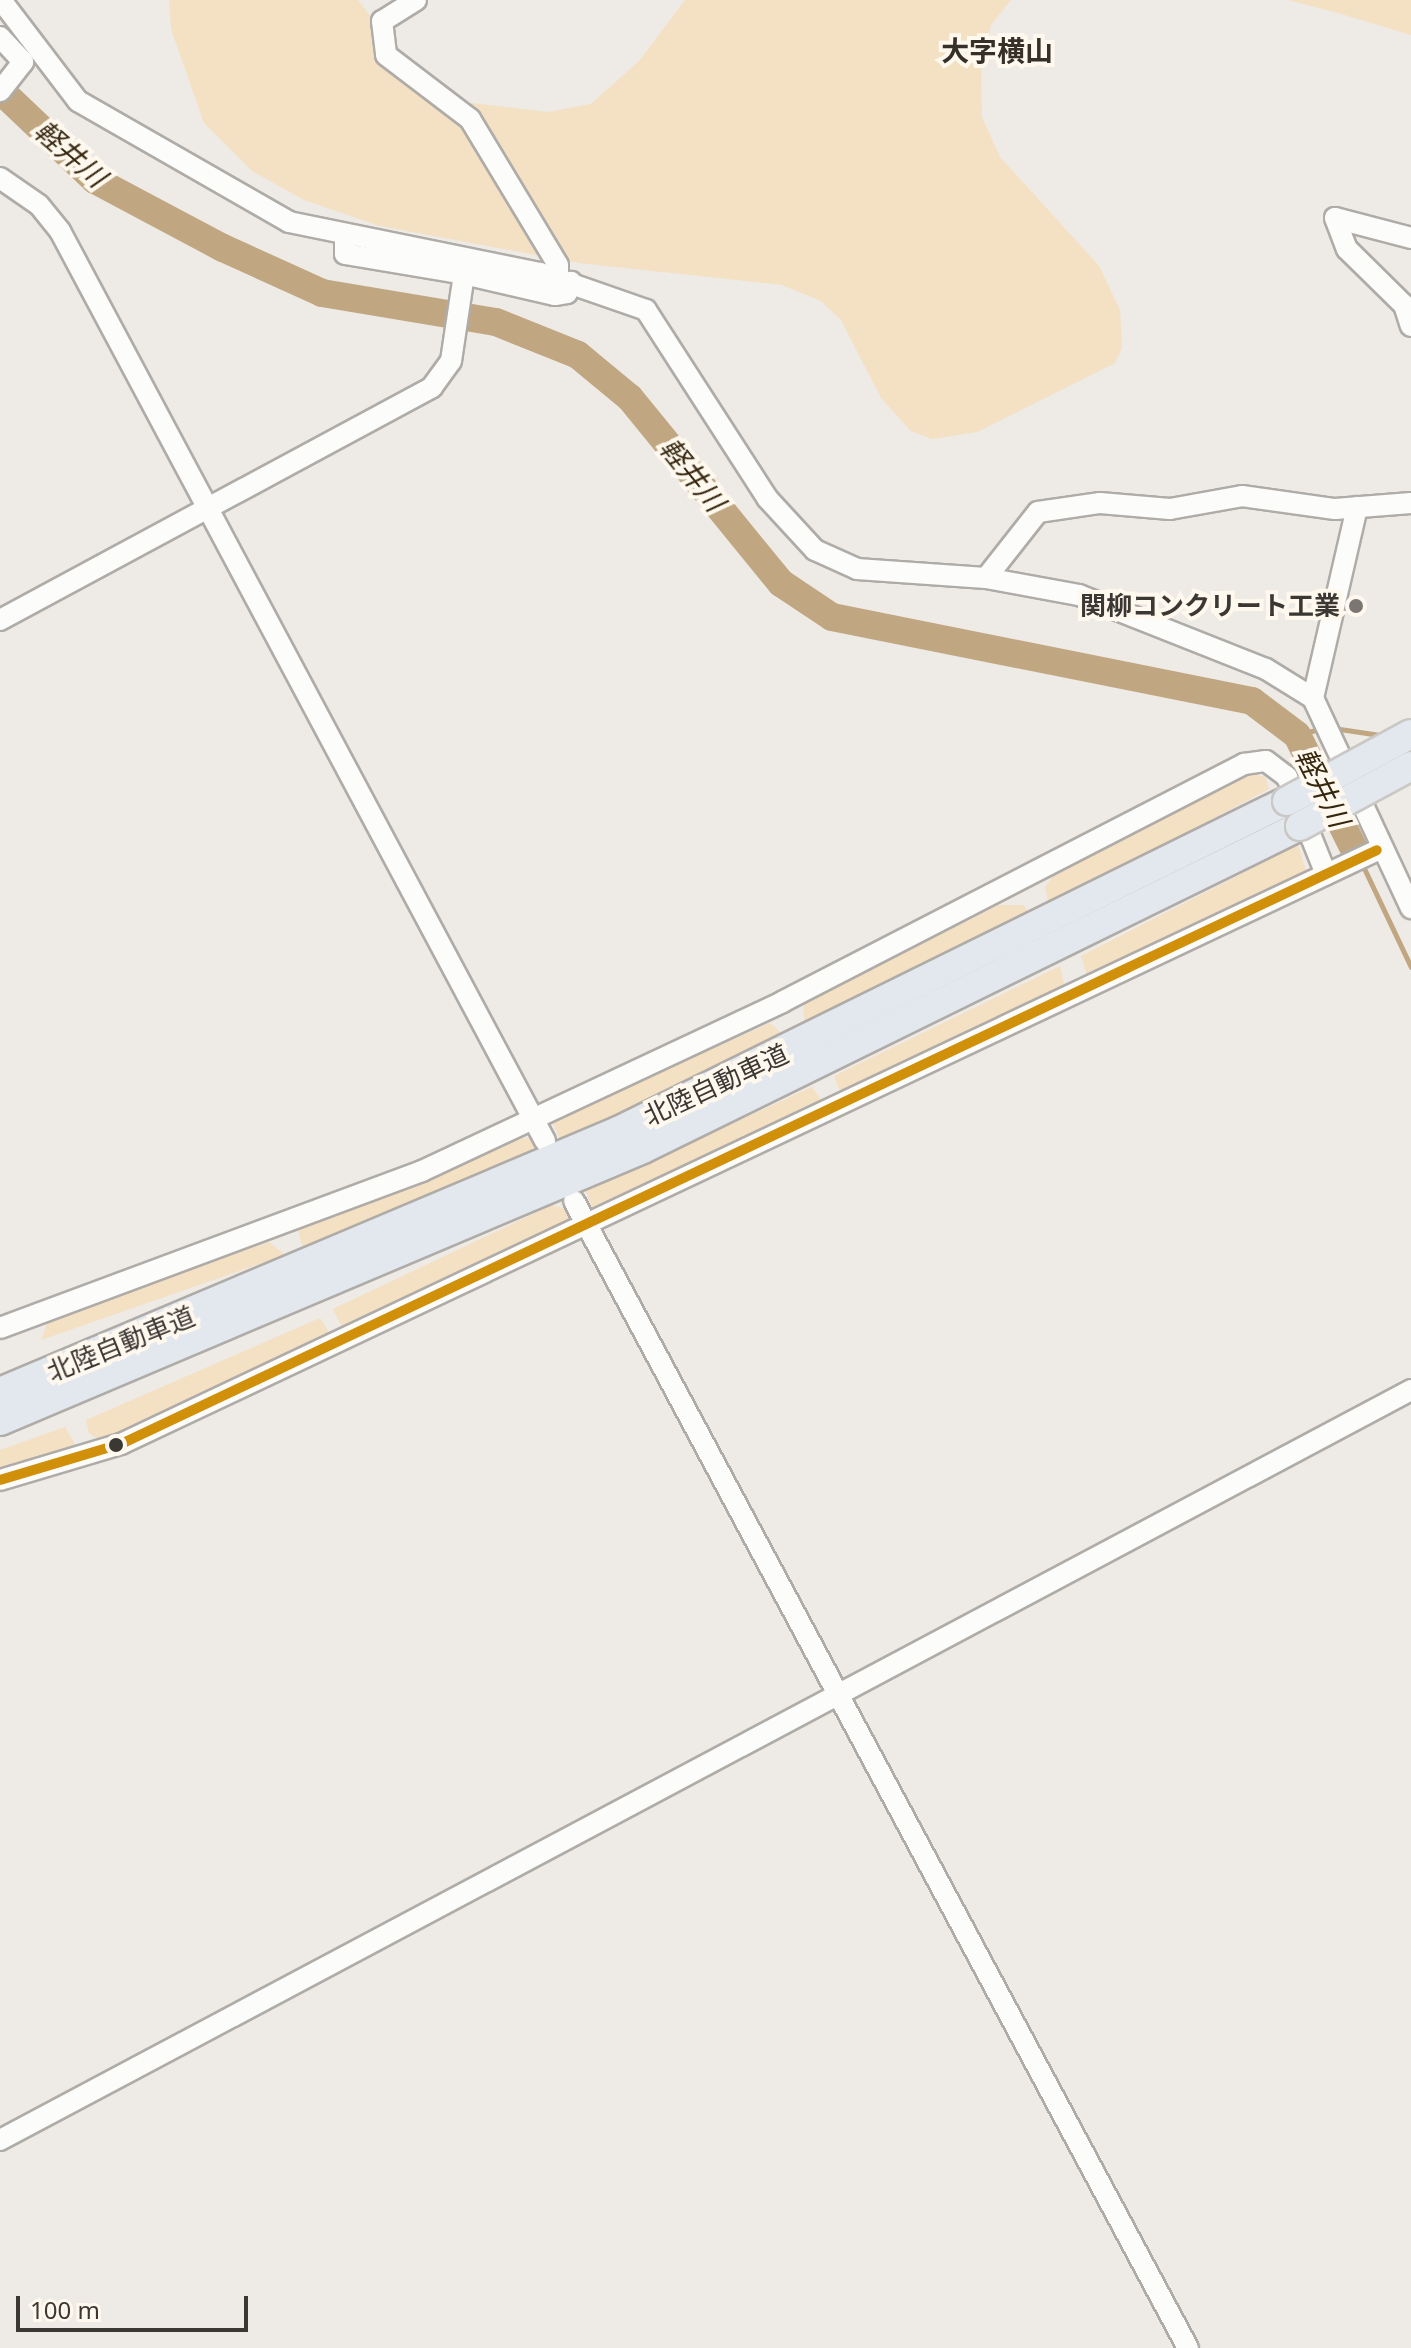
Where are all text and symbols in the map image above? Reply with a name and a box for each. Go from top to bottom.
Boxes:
district label: 大字横山 [941,33,1053,67]
water label: 軽井川 [28,113,114,193]
water label: 軽井川 [654,431,732,517]
place label: 関柳コンクリート工業 [1080,590,1340,622]
marker: 関柳コンクリート工業 [1347,597,1365,615]
water label: 軽井川 [1289,742,1357,832]
street label: 北陸自動車道 [639,1038,793,1132]
street label: 北陸自動車道 [43,1300,199,1388]
unlabelled marker [108,1437,124,1453]
scale bar [20,2280,252,2330]
text: 100 m [30,2293,100,2326]

